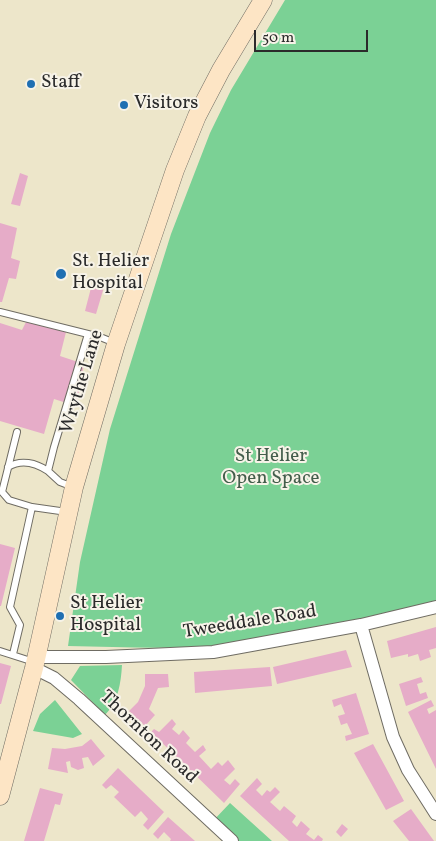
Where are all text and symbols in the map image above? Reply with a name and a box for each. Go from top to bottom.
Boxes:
scale bar [256,20,370,52]
text: 50 m [262,28,294,49]
place label: Staff [41,73,80,95]
marker: Staff [25,78,37,90]
place label: Visitors [134,94,198,116]
marker: Visitors [118,99,130,111]
place label: St. Helier Hospital [72,252,149,296]
marker: St. Helier Hospital [54,267,68,281]
street label: Wrythe Lane [56,327,110,437]
park label: St Helier Open Space [222,447,320,491]
place label: St Helier Hospital [70,594,143,638]
street label: Tweeddale Road [182,601,318,645]
marker: St Helier Hospital [54,610,66,622]
street label: Thornton Road [94,687,202,789]

